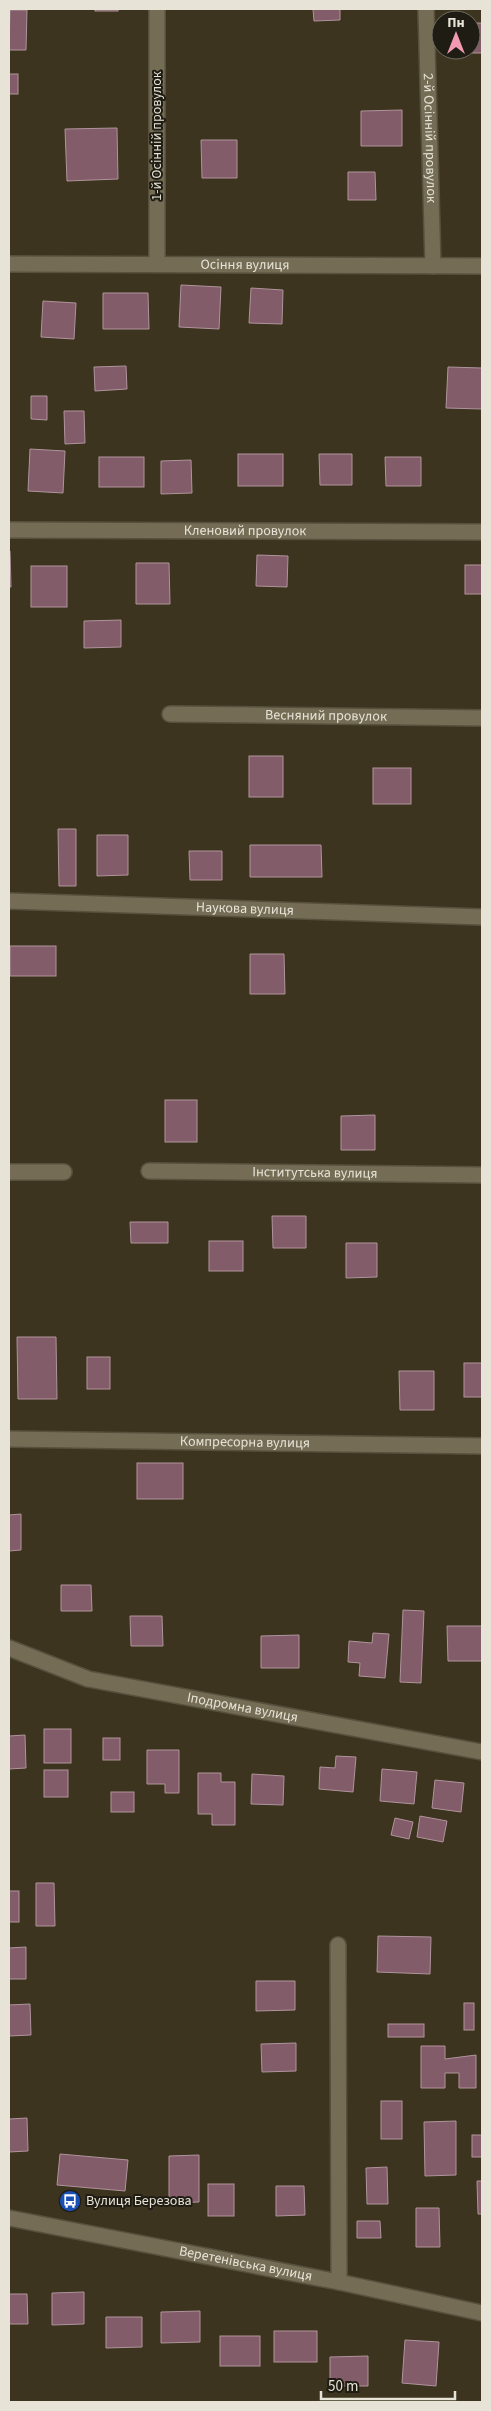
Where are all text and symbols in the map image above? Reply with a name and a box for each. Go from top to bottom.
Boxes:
north arrow [431,10,481,60]
text: Пн [447,13,465,33]
street label: 1-й Осінній провулок [147,71,167,201]
street label: 2-й Осінній провулок [418,73,441,203]
street label: Осіння вулиця [201,255,289,275]
street label: Кленовий провулок [184,521,306,541]
street label: Весняний провулок [265,705,387,727]
street label: Наукова вулиця [196,897,294,921]
street label: Інститутська вулиця [252,1162,378,1184]
street label: Компресорна вулиця [180,1432,310,1453]
street label: Іподромна вулиця [185,1688,300,1728]
bus stop icon: Вулиця Березова [58,2189,82,2213]
place label: Вулиця Березова [86,2191,192,2211]
street label: Веретенівська вулиця [177,2241,314,2287]
scale bar [321,2368,455,2400]
text: 50 m [328,2376,358,2397]

